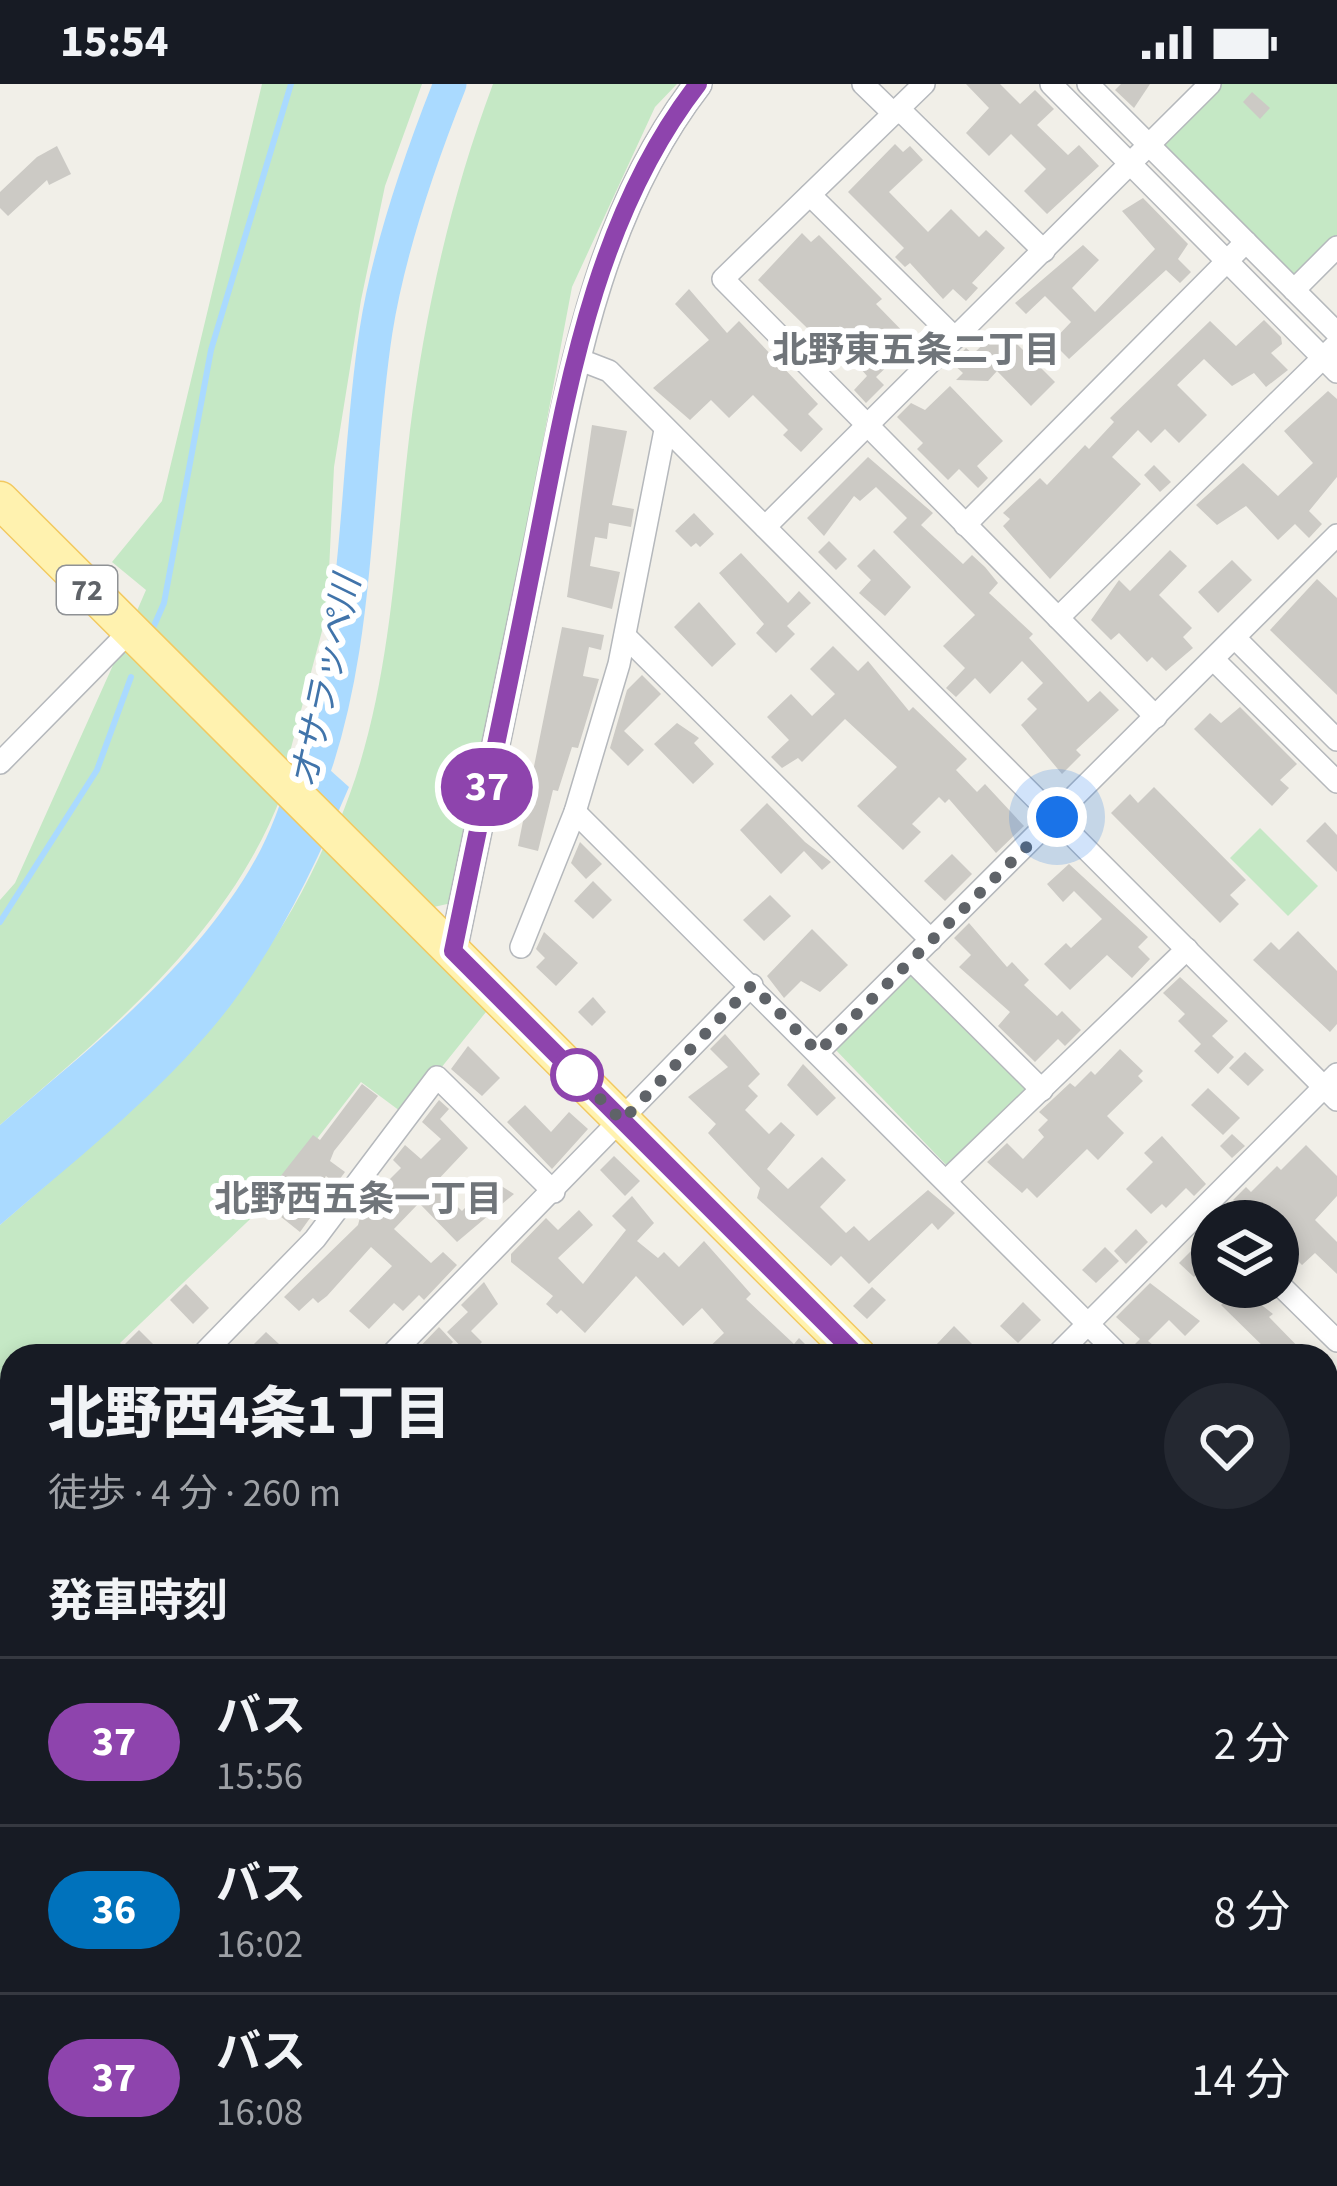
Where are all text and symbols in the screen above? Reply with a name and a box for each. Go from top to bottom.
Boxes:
text: 15:54 [60,10,169,74]
district label: 北野東五条二丁目 [772,325,1060,376]
road number: 72 [57,566,117,614]
water label: オサラッペ川 [279,567,374,793]
line badge: 37 [433,748,541,826]
text: 37 [465,757,509,817]
your location [1027,787,1087,847]
unlabelled marker [552,1050,602,1100]
district label: 北野西五条一丁目 [214,1174,502,1225]
map controls [1191,1200,1299,1308]
button: layers [1191,1200,1299,1308]
text: 北野西4条1丁目 [48,1375,451,1456]
button: heart [1164,1383,1290,1509]
text: 徒歩 · 4 分 · 260 m [48,1466,341,1522]
text: 発車時刻 [48,1570,228,1634]
text: バス [216,1685,306,1749]
text: 37 [92,1712,136,1772]
text: 2 分 [1214,1713,1290,1777]
text: 15:56 [216,1749,303,1805]
text: バス [216,1853,306,1917]
text: 36 [92,1880,136,1940]
text: 8 分 [1214,1881,1290,1945]
text: 16:02 [216,1917,303,1973]
text: バス [216,2021,306,2085]
text: 37 [92,2048,136,2108]
text: 14 分 [1191,2049,1290,2113]
text: 16:08 [216,2085,303,2141]

